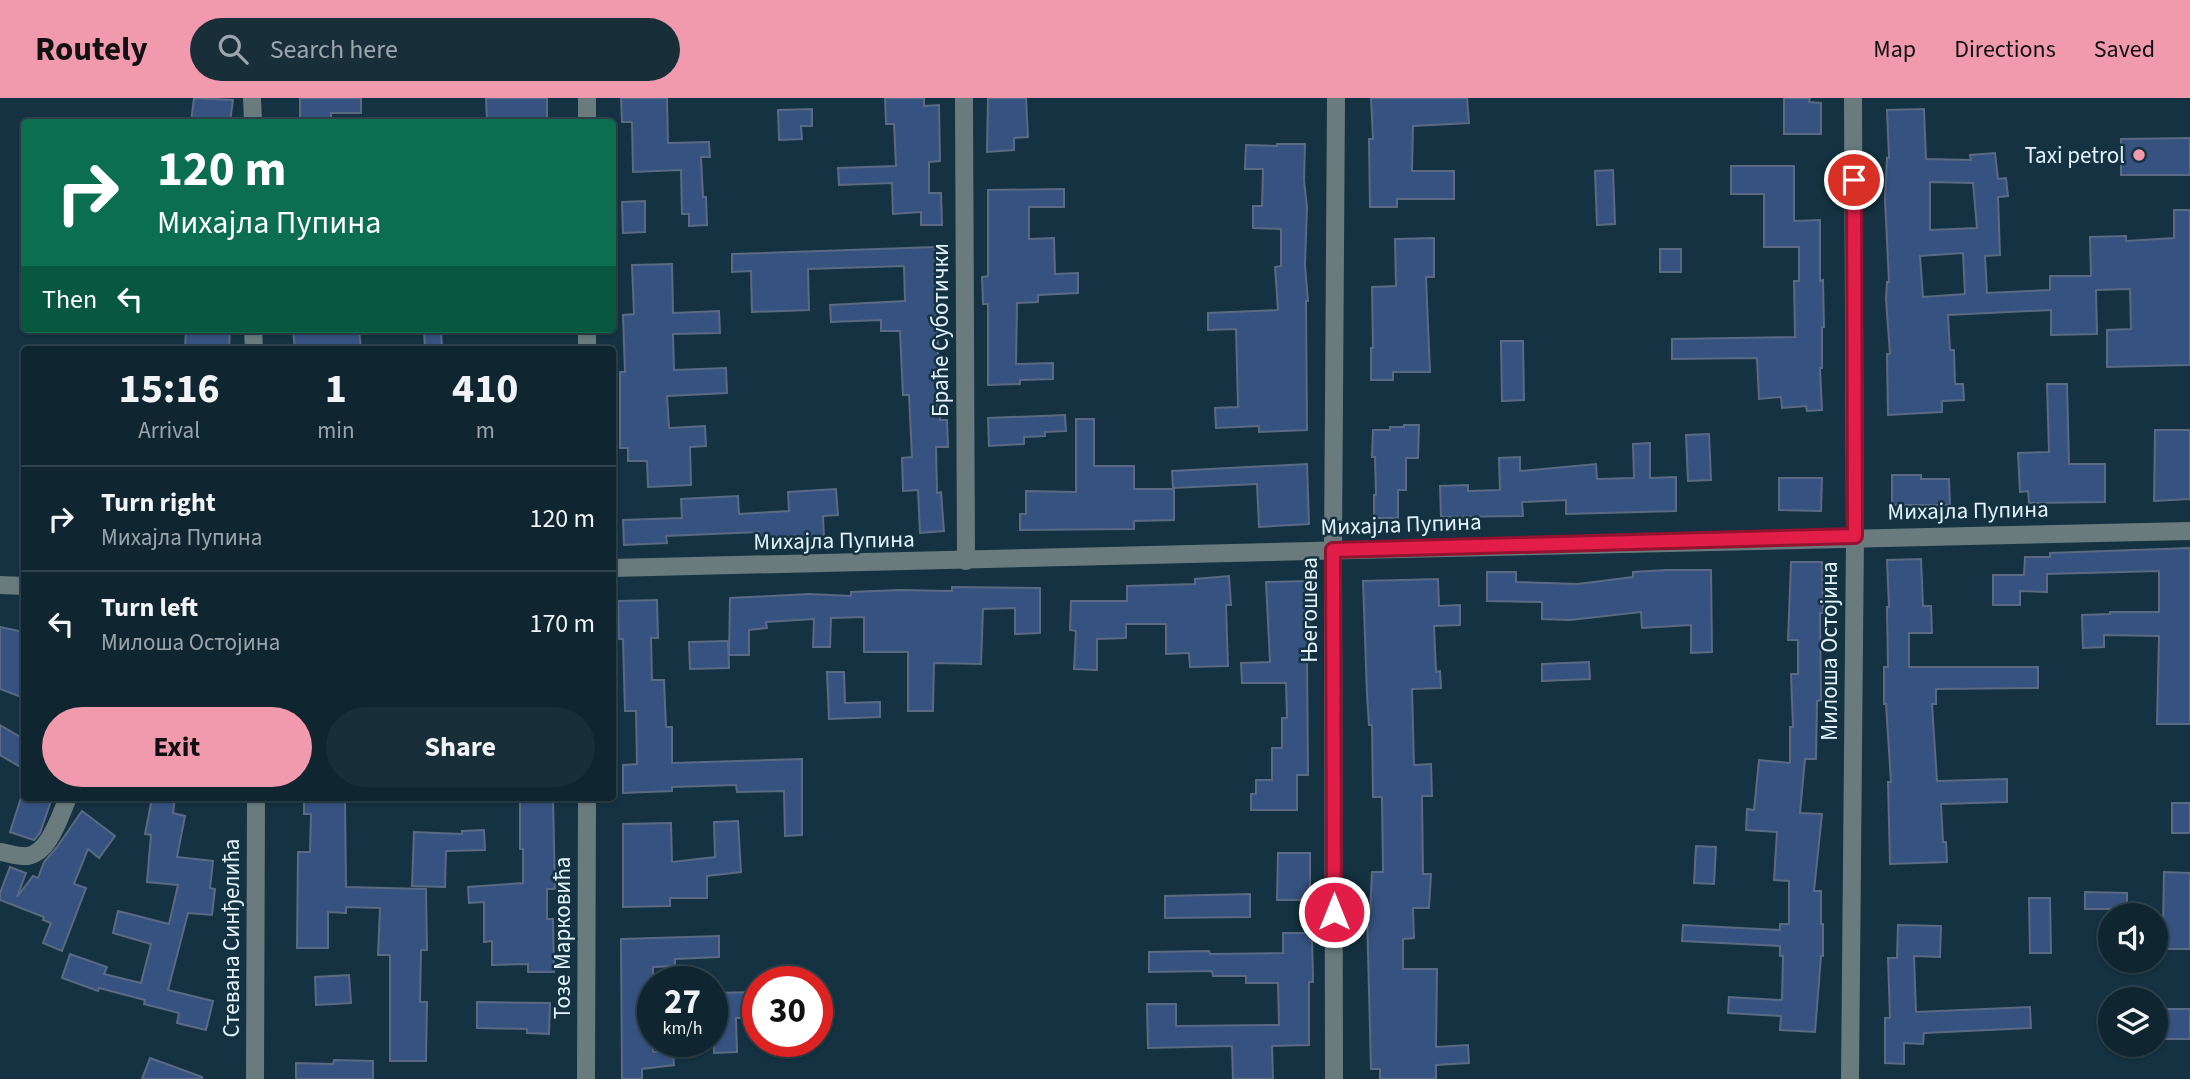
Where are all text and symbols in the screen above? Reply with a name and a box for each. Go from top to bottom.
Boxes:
search box [190,18,680,81]
text: Routely [35,26,148,73]
icon: search [214,30,252,68]
text: Search here [270,31,398,68]
text: Map [1873,32,1916,67]
text: Directions [1954,32,2056,67]
text: Saved [2094,32,2155,67]
text: 120 m [157,135,286,205]
place label: Taxi petrol [2024,139,2125,172]
icon: right [42,147,133,238]
marker: Taxi petrol [2131,147,2147,163]
pin [1824,150,1884,210]
icon: arrive [1835,161,1873,199]
text: Михајла Пупина [157,200,381,246]
street label: Браће Суботички [924,243,957,417]
icon: left [111,280,149,318]
text: Then [42,281,97,318]
text: 15:16 [118,359,220,419]
text: 1 [325,359,347,419]
text: 410 [452,359,519,419]
text: Arrival [138,414,200,447]
text: min [317,414,355,447]
text: m [476,414,495,447]
text: Turn right [101,484,216,521]
street label: Михајла Пупина [1887,493,2049,528]
icon: right [42,500,80,538]
text: 120 m [529,500,595,537]
street label: Михајла Пупина [1320,505,1482,544]
text: Михајла Пупина [101,521,262,554]
street label: Михајла Пупина [753,523,915,558]
street label: Његошева [1293,557,1326,663]
street label: Милоша Остојина [1813,561,1846,741]
text: Turn left [101,589,198,626]
icon: left [42,605,80,643]
text: 170 m [529,605,595,642]
text: Милоша Остојина [101,626,280,659]
button: Exit [42,707,312,787]
button: Share [326,707,595,787]
street label: Стевана Синђелића [215,839,248,1037]
street label: Тозе Марковића [546,857,579,1019]
position arrow [1297,875,1371,949]
map controls [2098,903,2168,1057]
button: sound [2098,903,2168,973]
speed limit sign: 30 [742,966,833,1057]
text: 27 [664,977,701,1027]
button: layers [2098,987,2168,1057]
text: km/h [663,1016,702,1041]

